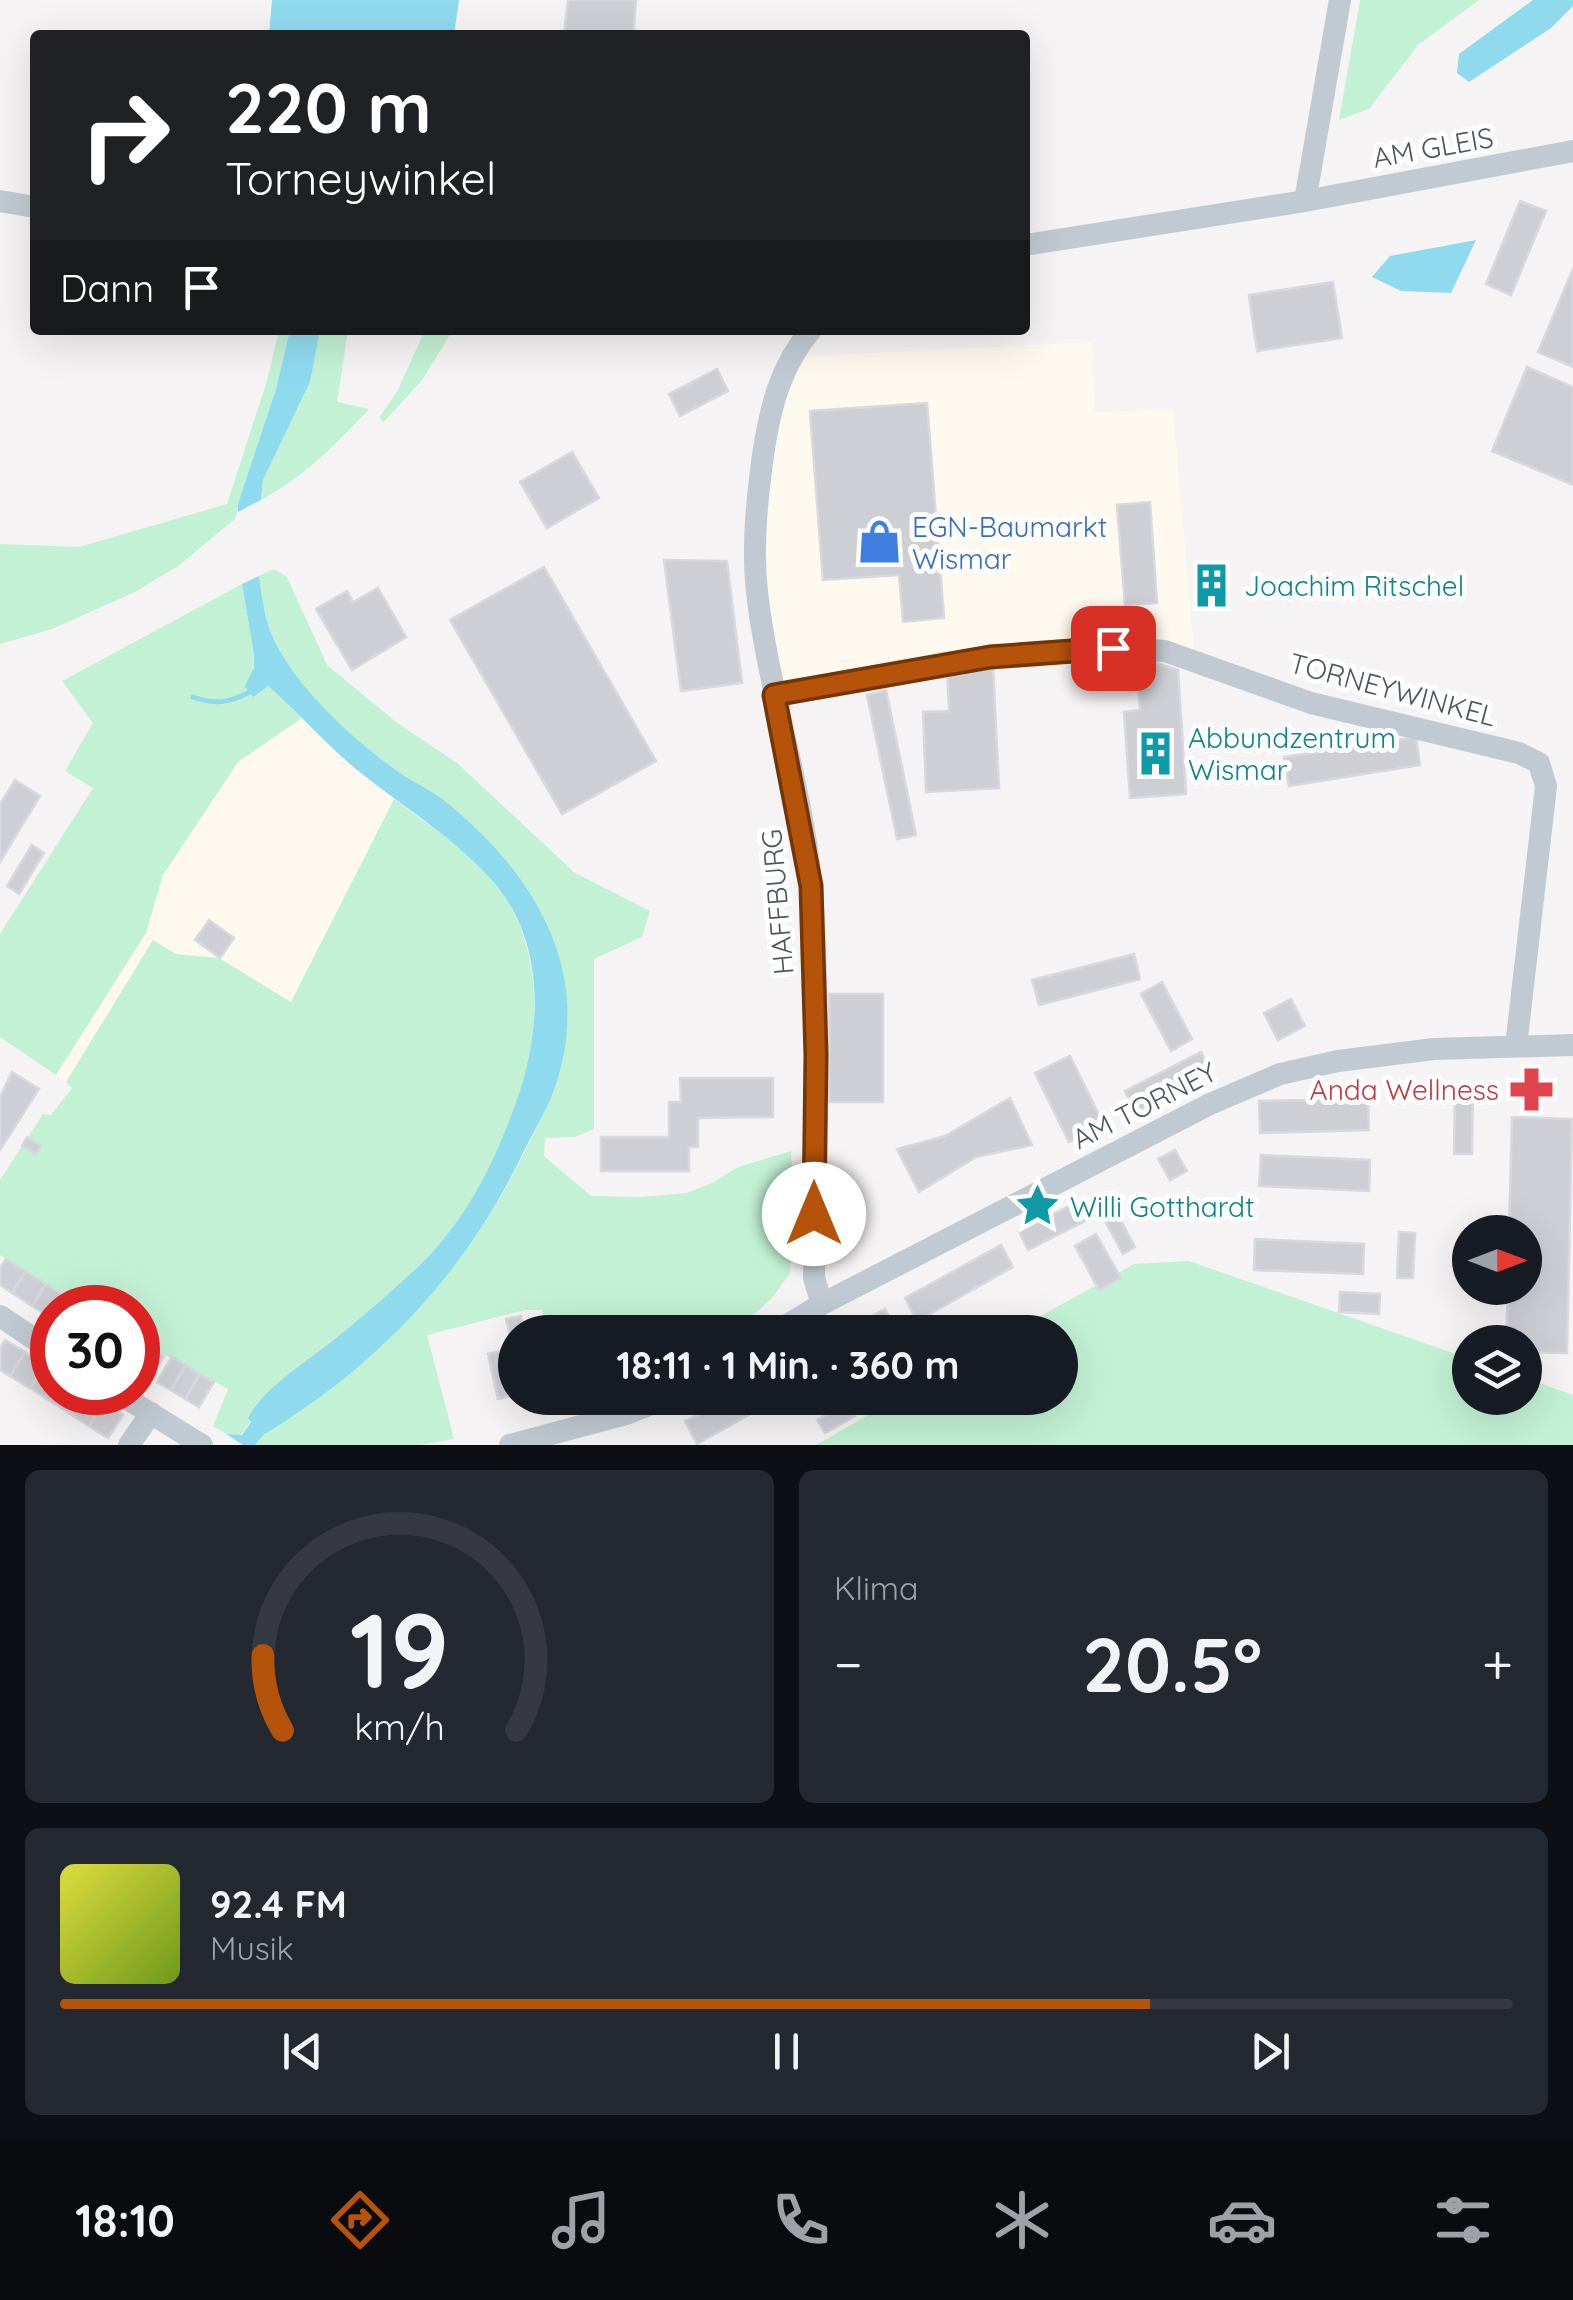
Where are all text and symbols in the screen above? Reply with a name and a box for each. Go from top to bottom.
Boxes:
text: 220 m [225,63,432,151]
icon: right [60,70,190,200]
street label: AM GLEIS [1370,119,1496,175]
text: Torneywinkel [225,150,496,206]
icon: arrive [174,260,229,315]
text: Dann [60,264,154,312]
place label: EGN-Baumarkt Wismar [912,509,1107,576]
shop icon: EGN-Baumarkt Wismar [855,518,903,566]
building icon: Joachim Ritschel [1187,561,1235,609]
place label: Joachim Ritschel [1244,568,1464,603]
pin [1071,606,1156,691]
icon: arrive [1086,621,1141,676]
street label: TORNEYWINKEL [1286,645,1500,733]
place label: Abbundzentrum Wismar [1188,720,1396,787]
building icon: Abbundzentrum Wismar [1131,729,1179,777]
street label: HAFFBURG [753,828,801,976]
street label: AM TORNEY [1066,1054,1222,1156]
pharmacy icon: Anda Wellness [1508,1065,1556,1113]
place label: Anda Wellness [1310,1072,1499,1107]
position arrow [762,1162,866,1266]
place icon: Willi Gotthardt [1013,1182,1061,1230]
place label: Willi Gotthardt [1070,1189,1254,1224]
north arrow [1452,1215,1542,1305]
map controls [1452,1215,1542,1415]
speed limit sign: 30 [30,1285,160,1415]
button: layers [1452,1325,1542,1415]
text: 18:11 · 1 Min. · 360 m [616,1341,960,1389]
text: Klima [834,1568,918,1608]
text: 19 [350,1584,449,1714]
text: 20.5° [1082,1617,1262,1711]
text: − [834,1629,863,1698]
text: + [1482,1629,1513,1698]
text: km/h [354,1704,445,1749]
text: 92.4 FM [210,1880,347,1928]
text: Musik [210,1928,294,1968]
icon: previous [275,2024,330,2079]
icon: pause [759,2024,814,2079]
icon: next [1243,2024,1298,2079]
icon: directions [325,2185,395,2255]
icon: music [546,2185,616,2255]
icon: phone [766,2185,836,2255]
icon: climate [987,2185,1057,2255]
icon: car [1207,2185,1277,2255]
icon: filters [1428,2185,1498,2255]
text: 18:10 [75,2192,175,2248]

